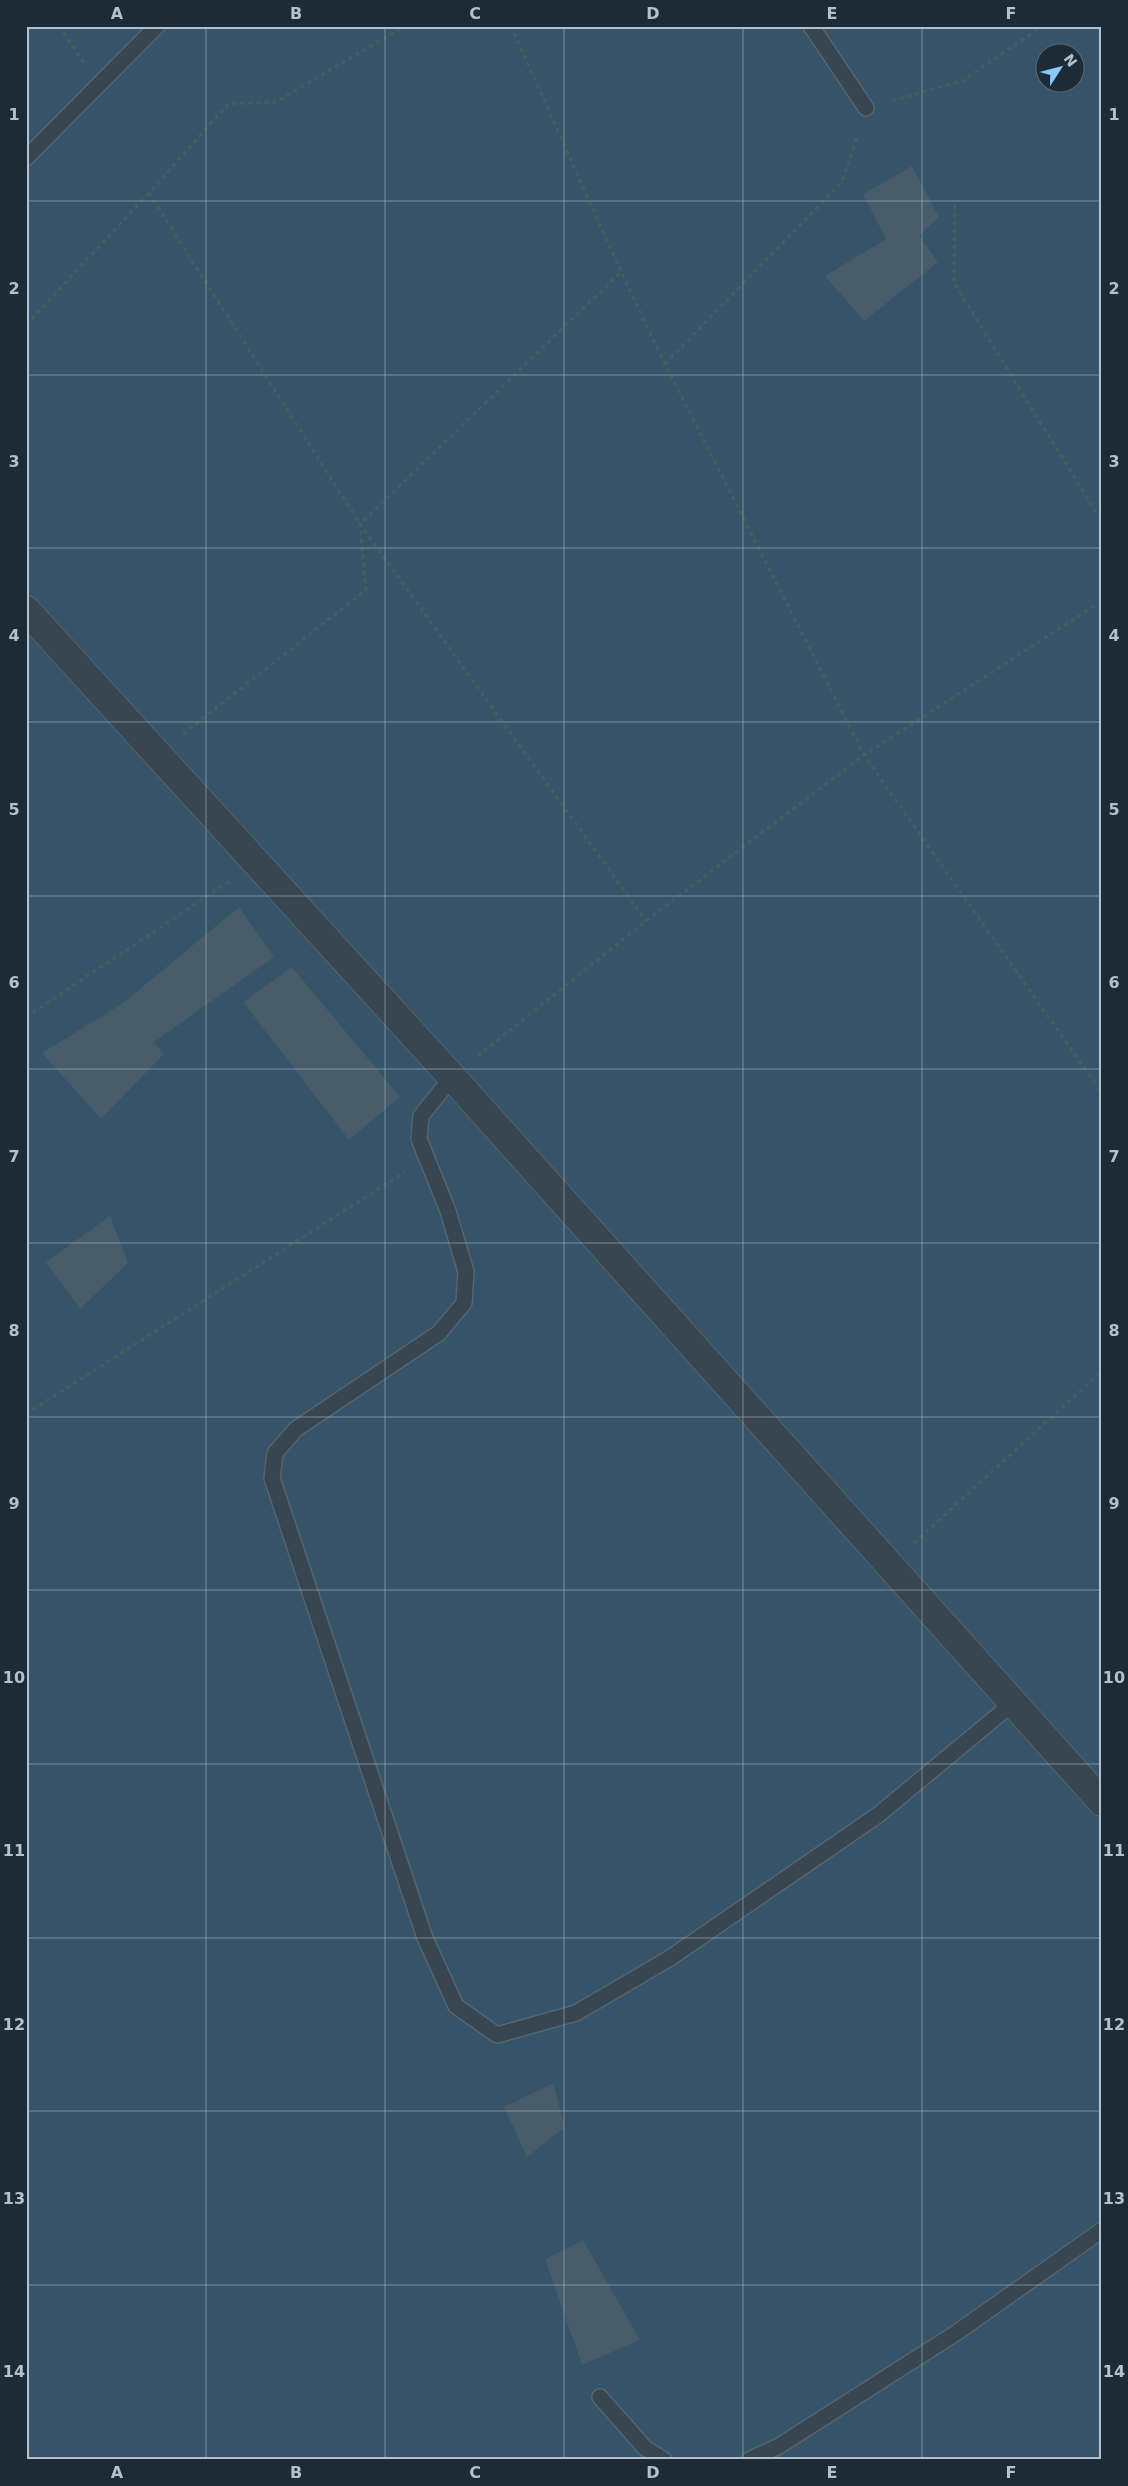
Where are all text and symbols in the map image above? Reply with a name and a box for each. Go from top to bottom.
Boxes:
text: A [111,4,124,23]
text: B [290,4,302,23]
text: C [469,4,481,23]
text: D [646,4,660,23]
text: E [827,4,837,23]
text: F [1006,4,1016,23]
north arrow [1036,42,1086,92]
text: N [1061,51,1080,70]
text: 1 [8,105,20,124]
text: 1 [1108,105,1120,124]
text: 2 [8,279,20,298]
text: 2 [1108,279,1120,298]
text: 3 [8,452,20,471]
text: 3 [1108,452,1120,471]
text: 4 [8,626,20,645]
text: 4 [1108,626,1120,645]
text: 5 [8,800,20,819]
text: 5 [1108,800,1120,819]
text: 6 [8,973,20,992]
text: 6 [1108,973,1120,992]
text: 7 [8,1147,20,1166]
text: 7 [1108,1147,1120,1166]
text: 8 [8,1321,20,1340]
text: 8 [1108,1321,1120,1340]
text: 9 [8,1494,20,1513]
text: 9 [1108,1494,1120,1513]
text: 10 [3,1668,25,1687]
text: 10 [1103,1668,1125,1687]
text: 11 [3,1841,25,1860]
text: 11 [1103,1841,1125,1860]
text: 12 [3,2015,25,2034]
text: 12 [1103,2015,1125,2034]
text: 13 [3,2189,25,2208]
text: 13 [1103,2189,1125,2208]
text: 14 [3,2362,25,2381]
text: 14 [1103,2362,1125,2381]
text: A [111,2463,124,2482]
text: B [290,2463,302,2482]
text: C [469,2463,481,2482]
text: D [646,2463,660,2482]
text: E [827,2463,837,2482]
text: F [1006,2463,1016,2482]

